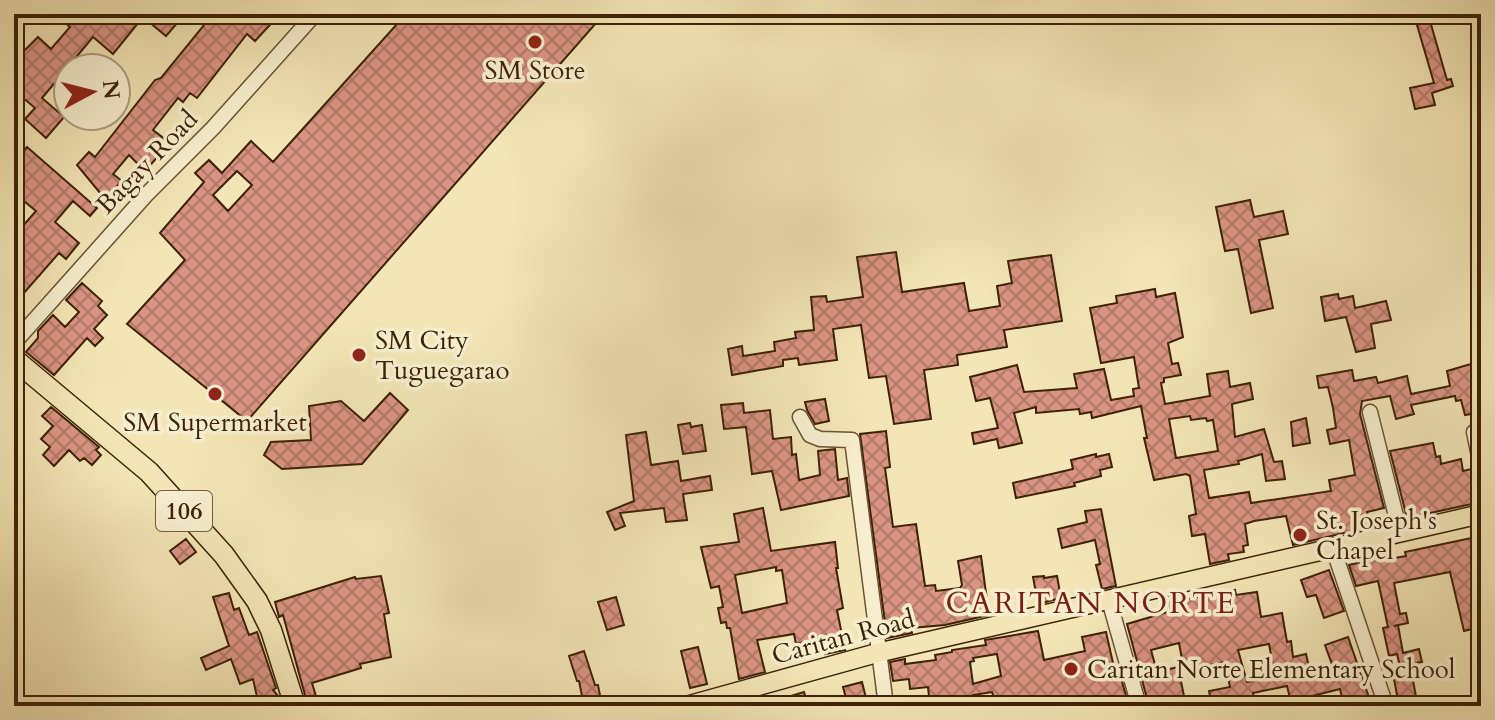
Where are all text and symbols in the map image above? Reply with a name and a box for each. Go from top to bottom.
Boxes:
marker: SM Store [526,33,544,51]
north arrow [52,52,132,132]
place label: SM Store [484,53,586,88]
text: N [95,78,127,101]
street label: Bagay Road [88,102,206,222]
place label: SM City Tuguegarao [375,323,510,388]
marker: SM City Tuguegarao [350,346,368,364]
marker: SM Supermarket [206,385,224,403]
place label: SM Supermarket [123,405,307,440]
road number: 106 [156,491,212,531]
place label: St. Joseph's Chapel [1316,503,1437,568]
marker: St. Joseph's Chapel [1291,526,1309,544]
district label: CARITAN NORTE [945,583,1237,624]
street label: Caritan Road [768,601,918,673]
place label: Caritan Norte Elementary School [1087,652,1456,687]
marker: Caritan Norte Elementary School [1062,660,1080,678]

